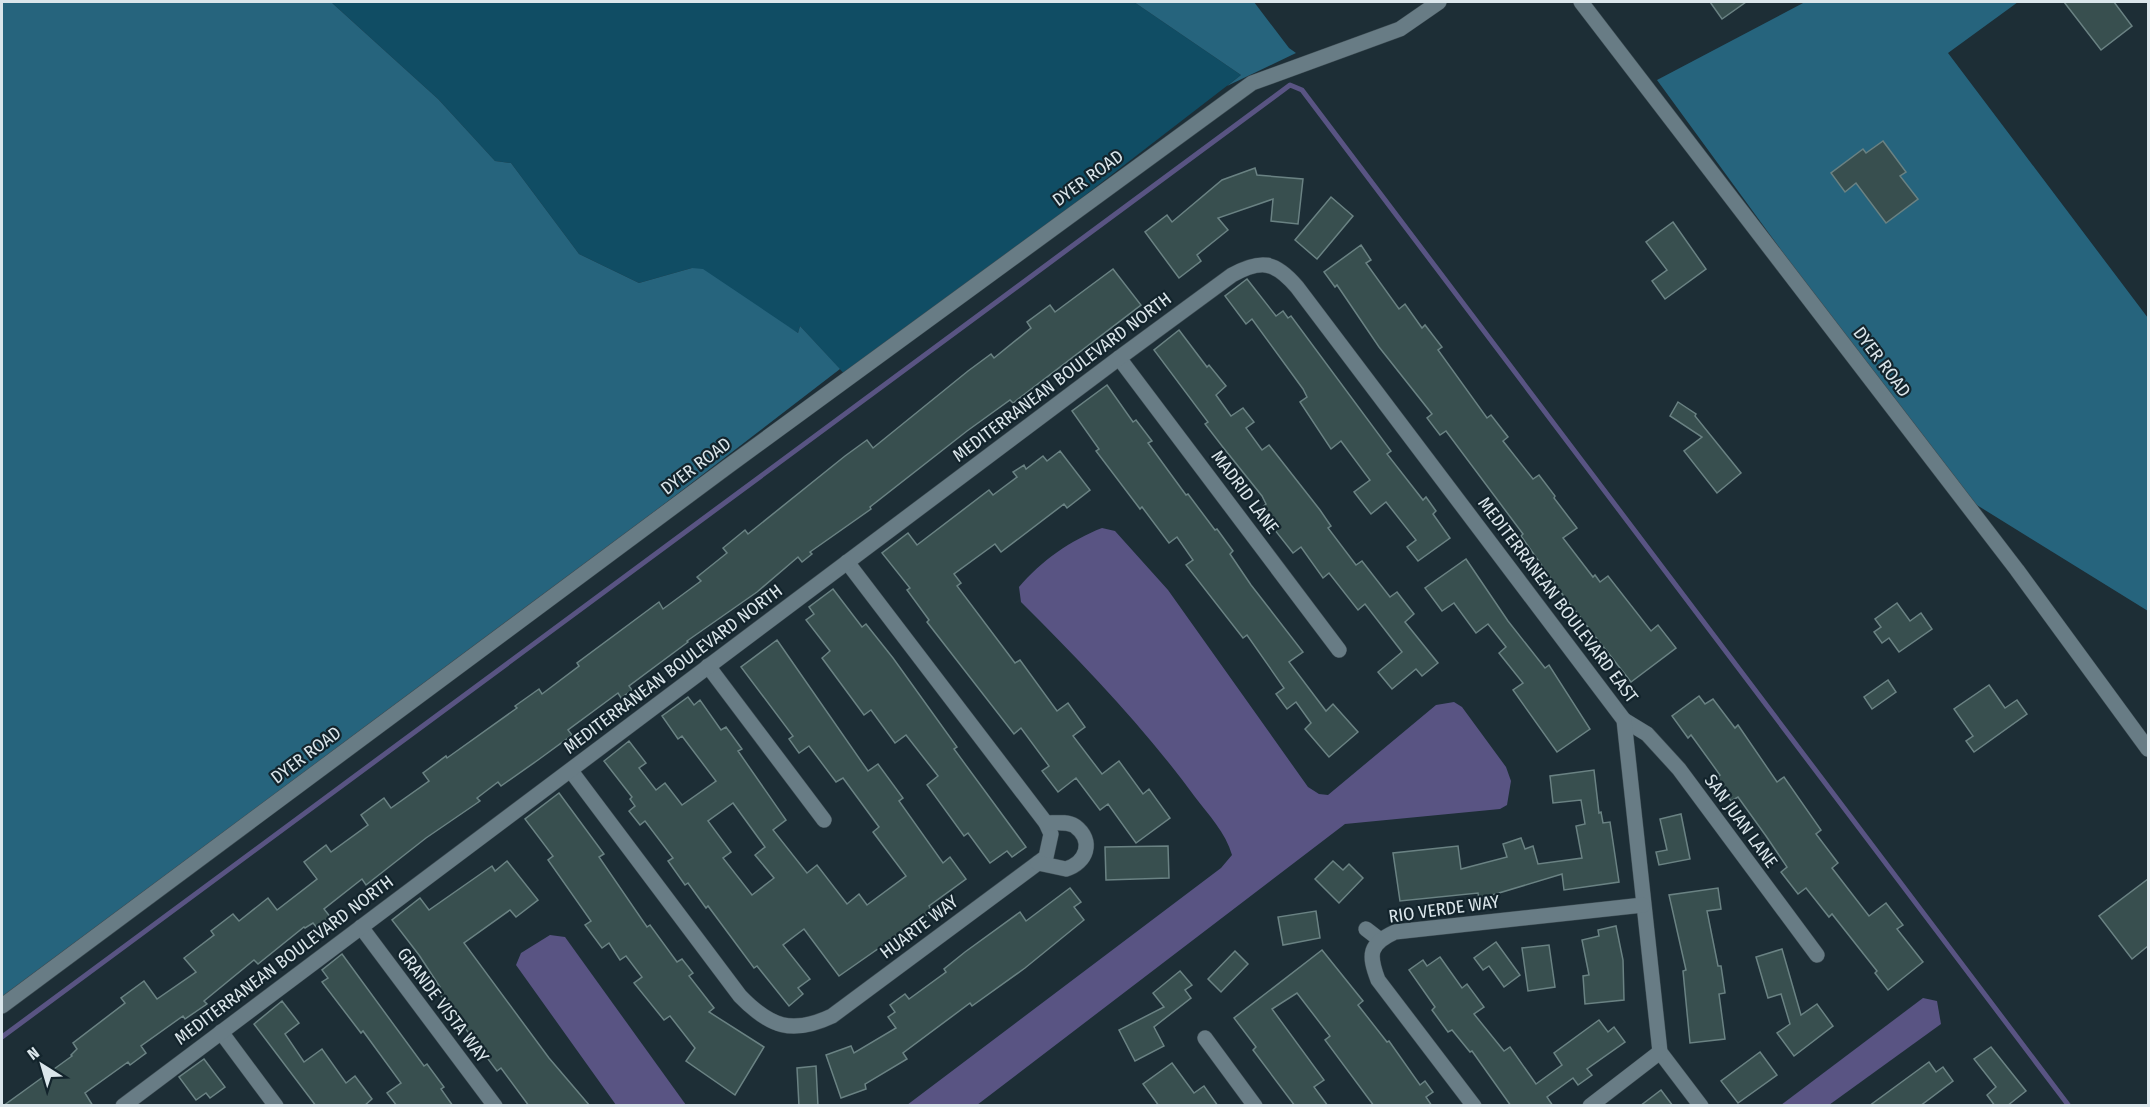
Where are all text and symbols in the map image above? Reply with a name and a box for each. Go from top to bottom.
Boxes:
street label: DYER ROAD [1048,145,1128,211]
street label: MEDITERRANEAN BOULEVARD NORTH [948,288,1176,466]
street label: DYER ROAD [1849,323,1915,401]
street label: DYER ROAD [657,433,735,499]
street label: MADRID LANE [1207,446,1283,538]
street label: MEDITERRANEAN BOULEVARD EAST [1473,493,1643,708]
street label: MEDITERRANEAN BOULEVARD NORTH [559,580,787,758]
street label: DYER ROAD [267,722,345,788]
street label: SAN JUAN LANE [1700,770,1782,872]
street label: MEDITERRANEAN BOULEVARD NORTH [170,871,398,1049]
street label: HUARTE WAY [876,890,962,964]
street label: RIO VERDE WAY [1387,890,1501,928]
street label: GRANDE VISTA WAY [393,943,493,1067]
north arrow [12,1035,72,1095]
text: N [24,1043,43,1064]

